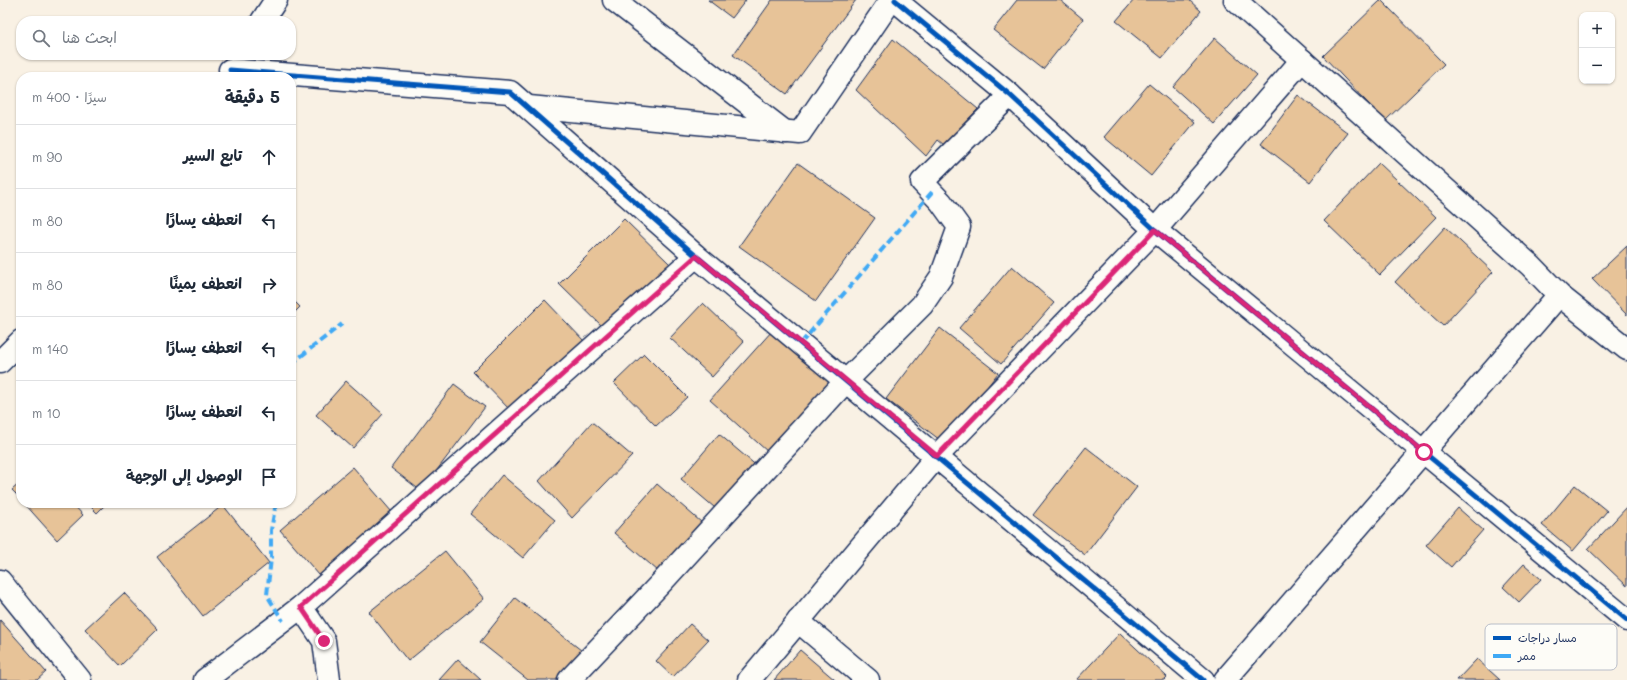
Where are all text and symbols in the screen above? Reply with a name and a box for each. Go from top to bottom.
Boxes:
map controls [1579,12,1615,84]
button: + [1579,12,1615,48]
search box [16,16,296,60]
icon: search [30,27,52,49]
text: ابحث هنا [62,27,117,47]
button: − [1579,48,1615,84]
text: 5 دقيقة [225,85,280,107]
text: سيرًا · 400 m [32,88,107,105]
text: تابع السير [183,145,242,165]
icon: ahead [258,146,280,168]
text: 90 m [32,148,62,165]
text: انعطف يسارًا [166,209,242,229]
icon: left [258,210,280,232]
text: 80 m [32,212,62,229]
text: انعطف يمينًا [170,273,242,293]
icon: right [258,274,280,296]
text: 80 m [32,276,62,293]
text: انعطف يسارًا [166,337,242,357]
icon: left [258,338,280,360]
text: 140 m [32,340,68,357]
text: انعطف يسارًا [166,401,242,421]
icon: left [258,402,280,424]
text: 10 m [32,404,60,421]
route start [1415,443,1433,461]
text: الوصول إلى الوجهة [126,465,242,485]
icon: arrive [258,466,280,488]
legend [1485,624,1617,670]
text: مسار دراجات [1518,630,1577,645]
route end [315,632,333,650]
text: ممر [1517,648,1536,663]

